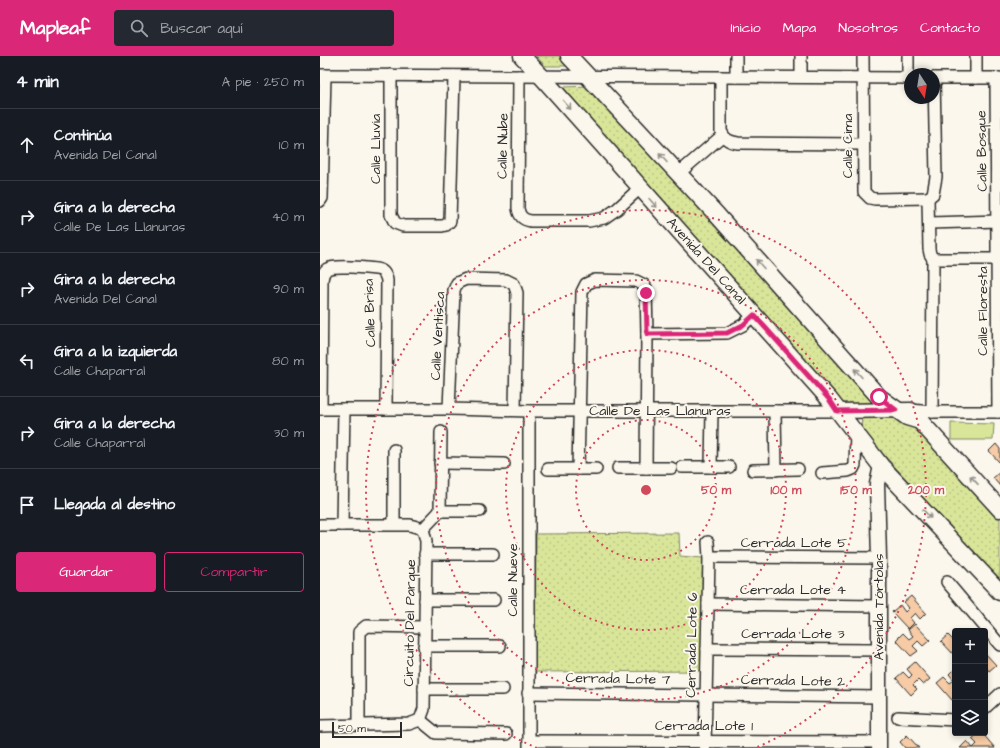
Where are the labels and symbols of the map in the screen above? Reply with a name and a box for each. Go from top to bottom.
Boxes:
north arrow [904,68,940,104]
one-way arrow [563,100,572,110]
street label: Calle Bosque [971,110,993,192]
street label: Calle Nube [492,112,514,179]
street label: Calle Lluvia [366,114,386,184]
street label: Calle Cima [838,114,858,178]
one-way arrow [658,152,667,163]
one-way arrow [649,197,658,208]
street label: Avenida Del Canal [662,213,750,309]
one-way arrow [755,259,764,269]
street label: Calle Floresta [973,266,993,356]
street label: Calle Brisa [359,278,381,348]
route end [637,284,655,302]
street label: Calle Ventisca [426,291,450,381]
one-way arrow [853,368,863,378]
route start [870,388,888,406]
street label: Calle De Las Llanuras [589,401,731,421]
one-way arrow [969,475,978,486]
text: 50 m [701,482,732,499]
text: 100 m [771,482,802,499]
text: 150 m [840,482,873,499]
text: 200 m [907,482,945,499]
centre of rings [639,483,653,497]
one-way arrow [922,509,931,520]
street label: Cerrada Lote 5 [741,533,847,553]
street label: Calle Nueve [503,543,523,616]
street label: Avenida Tórtolas [869,553,889,661]
street label: Circuito Del Parque [399,559,421,687]
street label: Cerrada Lote 4 [740,580,846,600]
street label: Cerrada Lote 6 [681,592,703,698]
street label: Cerrada Lote 3 [741,624,845,644]
street label: Cerrada Lote 7 [565,668,671,690]
street label: Cerrada Lote 2 [741,670,845,692]
street label: Cerrada Lote 1 [655,716,753,736]
scale bar [332,720,402,739]

